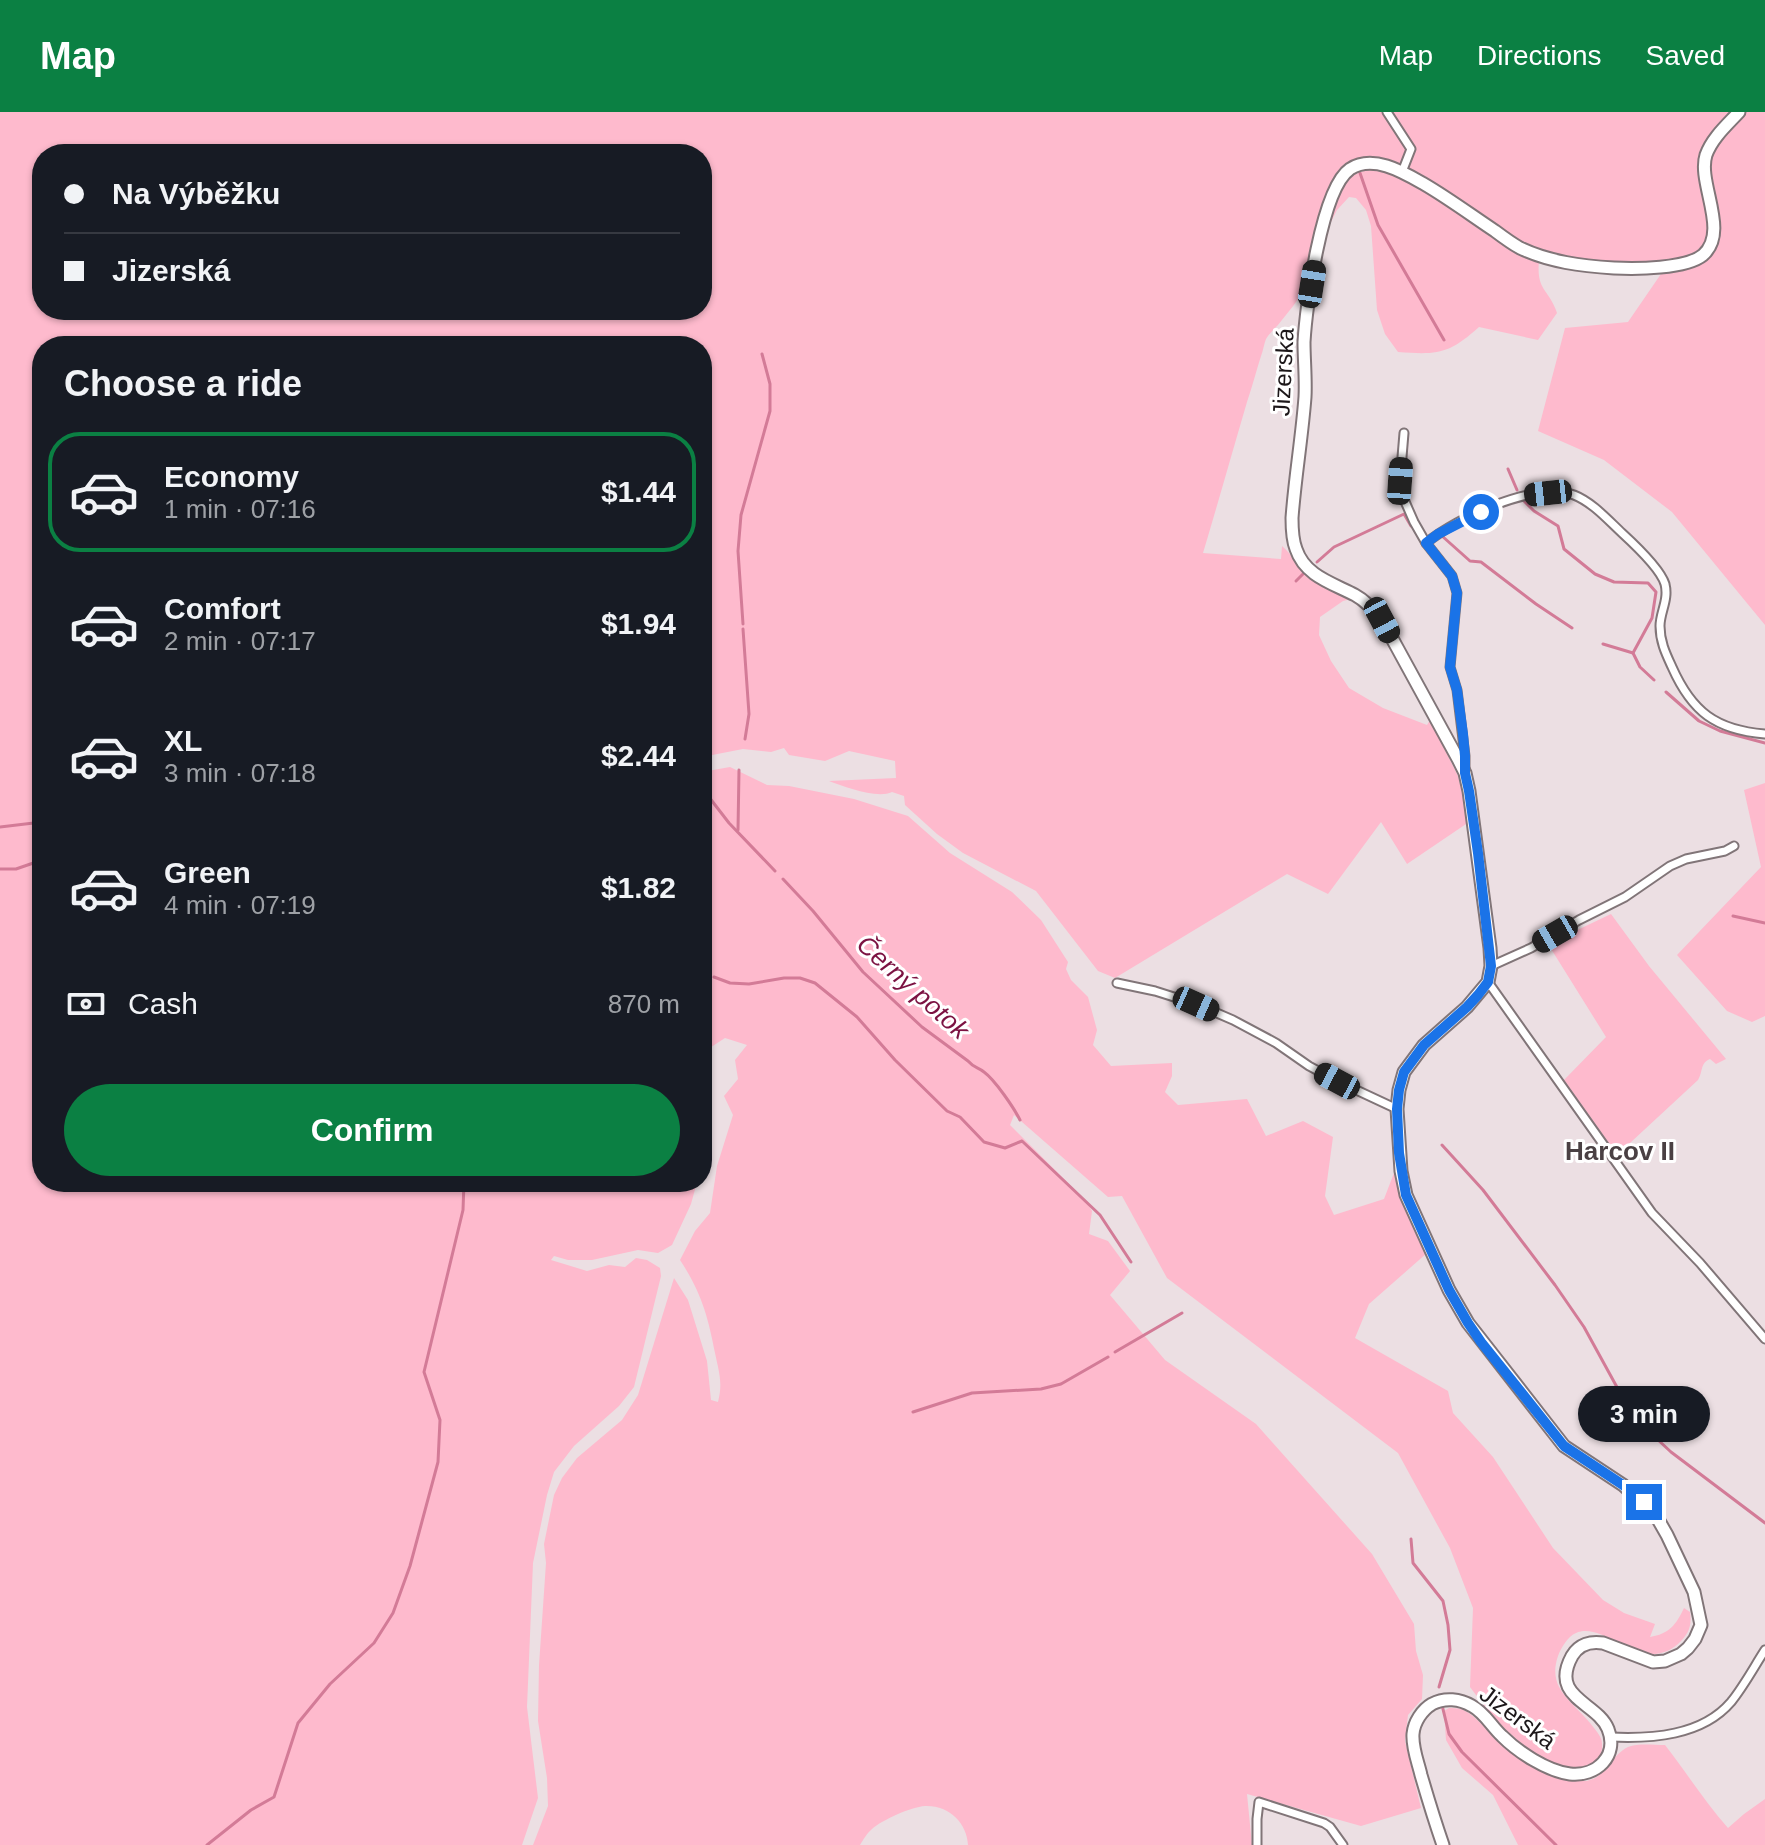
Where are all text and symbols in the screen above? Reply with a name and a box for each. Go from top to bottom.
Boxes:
text: Map [40,35,116,77]
text: Map [1379,40,1433,71]
text: Directions [1477,40,1602,71]
text: Saved [1646,40,1725,71]
text: Na Výběžku [112,177,280,210]
text: Jizerská [112,254,230,287]
car [1296,258,1328,310]
street label: Jizerská [1267,327,1299,417]
text: Choose a ride [64,363,302,404]
icon: car [68,456,140,528]
car [1386,456,1414,506]
text: Economy [164,460,299,493]
text: $1.44 [601,475,676,508]
car [1523,479,1573,507]
text: 1 min · 07:16 [164,494,316,524]
route start [1463,494,1499,530]
icon: car [68,588,140,660]
text: Comfort [164,592,281,625]
car [1360,593,1404,647]
text: $1.94 [601,607,676,640]
text: 2 min · 07:17 [164,626,316,656]
icon: car [68,720,140,792]
text: XL [164,724,202,757]
text: $2.44 [601,739,676,772]
text: 3 min · 07:18 [164,758,316,788]
icon: car [68,852,140,924]
text: Green [164,856,251,889]
text: $1.82 [601,871,676,904]
text: 4 min · 07:19 [164,890,316,920]
car [1528,912,1582,956]
water label: Černý potok [851,929,977,1046]
icon: cash [64,982,108,1026]
car [1169,983,1223,1025]
text: Cash [128,987,198,1020]
text: 870 m [608,989,680,1019]
car [1310,1059,1364,1103]
button: Confirm [64,1084,680,1176]
district label: Harcov II [1565,1136,1675,1166]
callout: 3 min [1578,1386,1710,1442]
text: 3 min [1610,1399,1678,1429]
route end [1626,1484,1662,1520]
street label: Jizerská [1475,1680,1562,1755]

